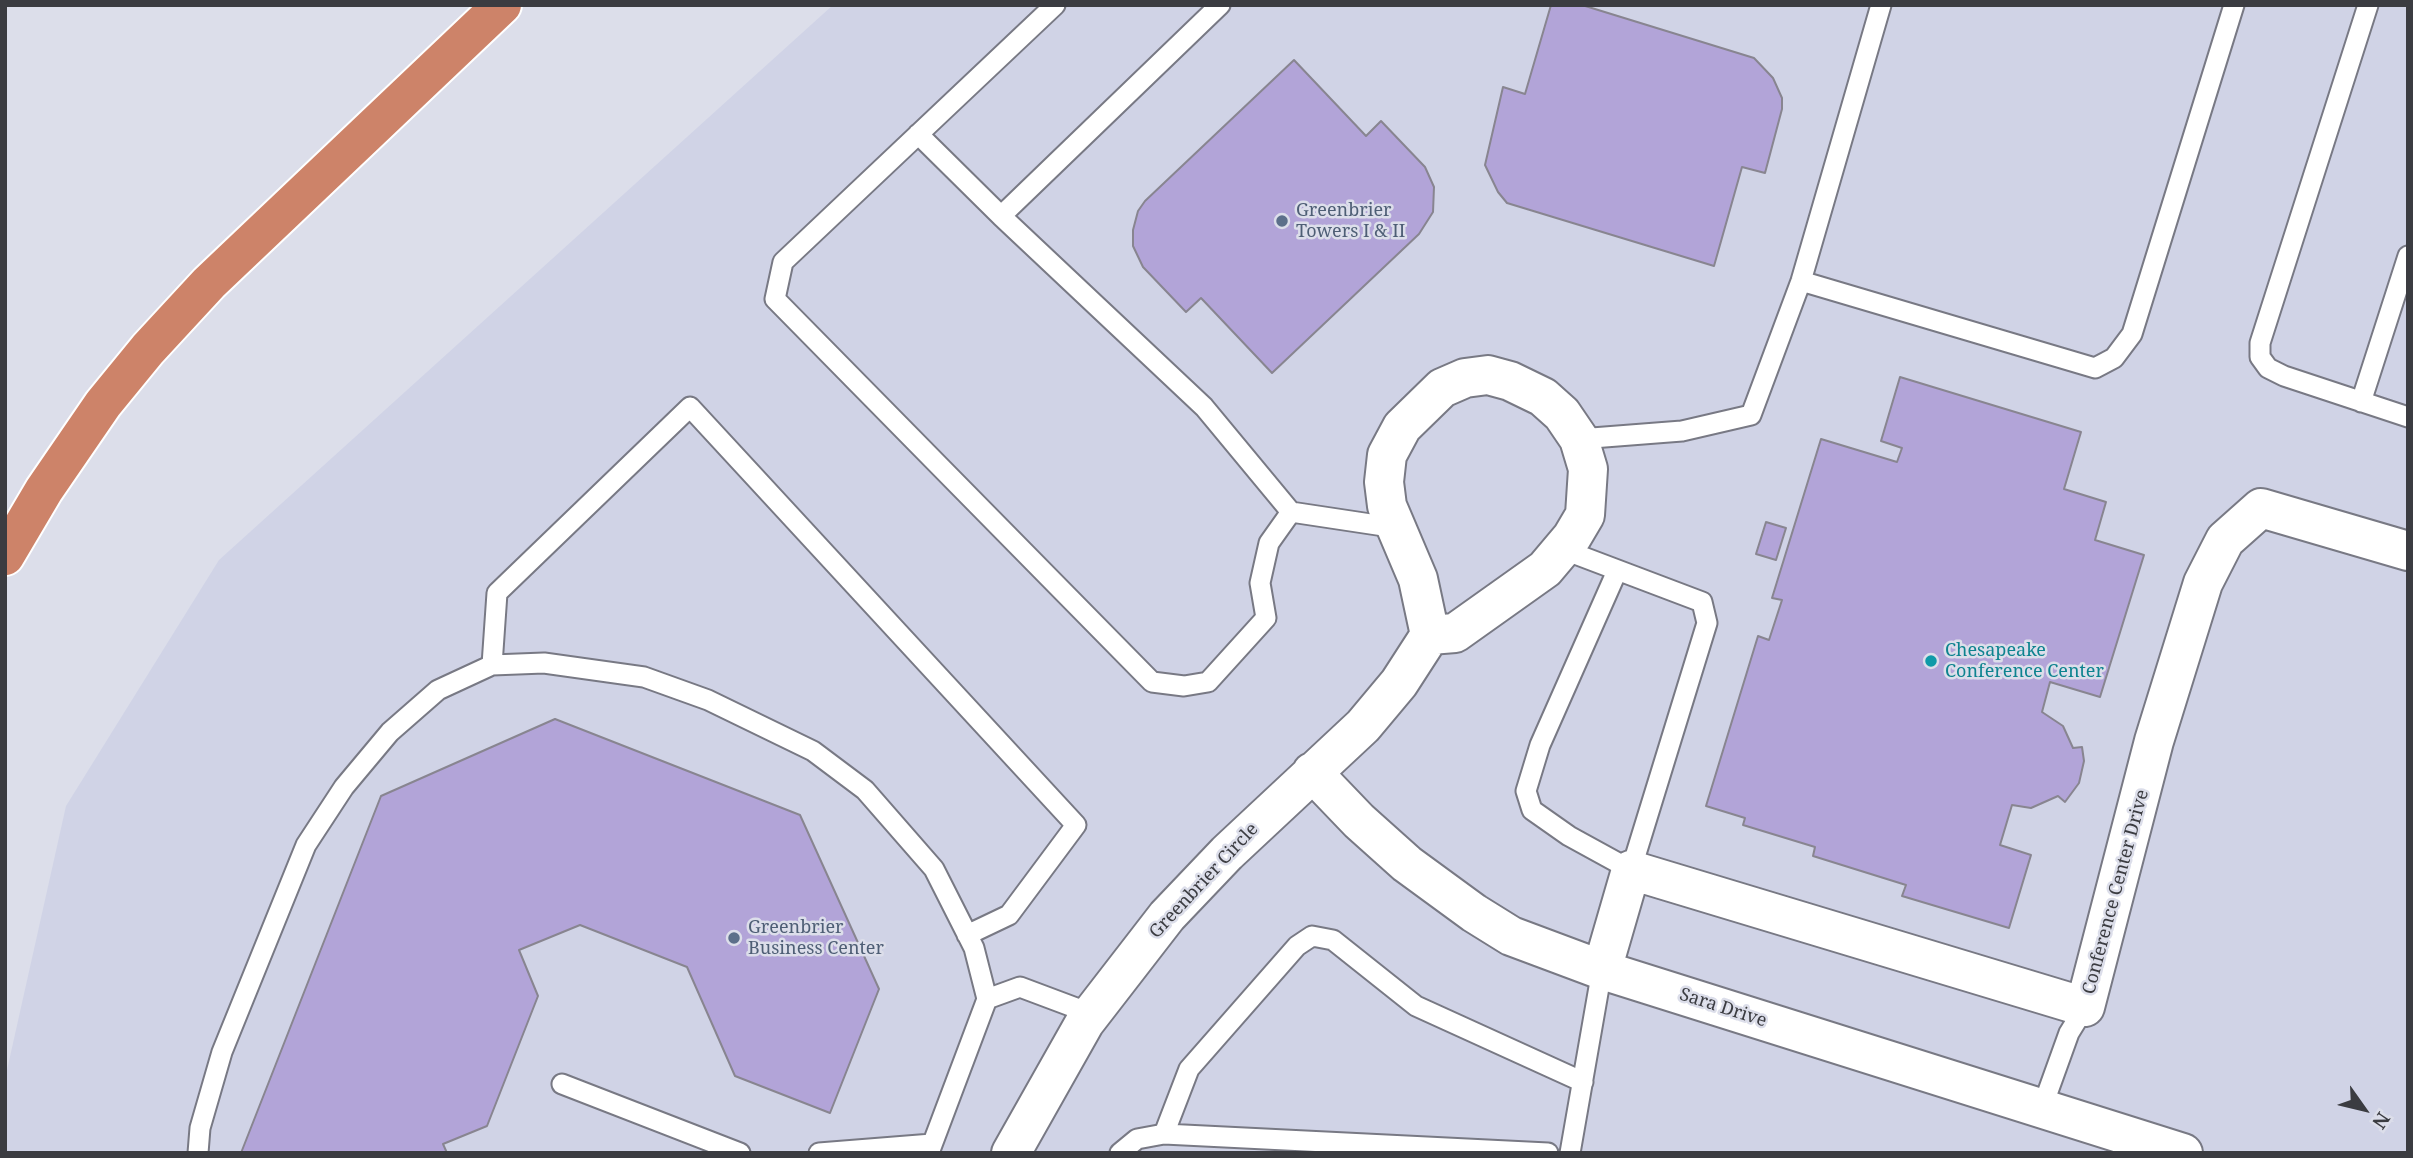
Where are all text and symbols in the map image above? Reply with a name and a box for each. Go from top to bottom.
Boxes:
place label: Greenbrier Towers I & II [1296,200,1405,242]
marker: Greenbrier Towers I & II [1274,213,1290,229]
place label: Chesapeake Conference Center [1945,640,2104,682]
marker: Chesapeake Conference Center [1923,653,1939,669]
street label: Conference Center Drive [2078,787,2154,997]
street label: Greenbrier Circle [1145,819,1263,943]
place label: Greenbrier Business Center [748,917,884,960]
marker: Greenbrier Business Center [726,930,742,946]
street label: Sara Drive [1677,984,1769,1032]
north arrow [2329,1074,2399,1144]
text: N [2366,1107,2396,1134]

